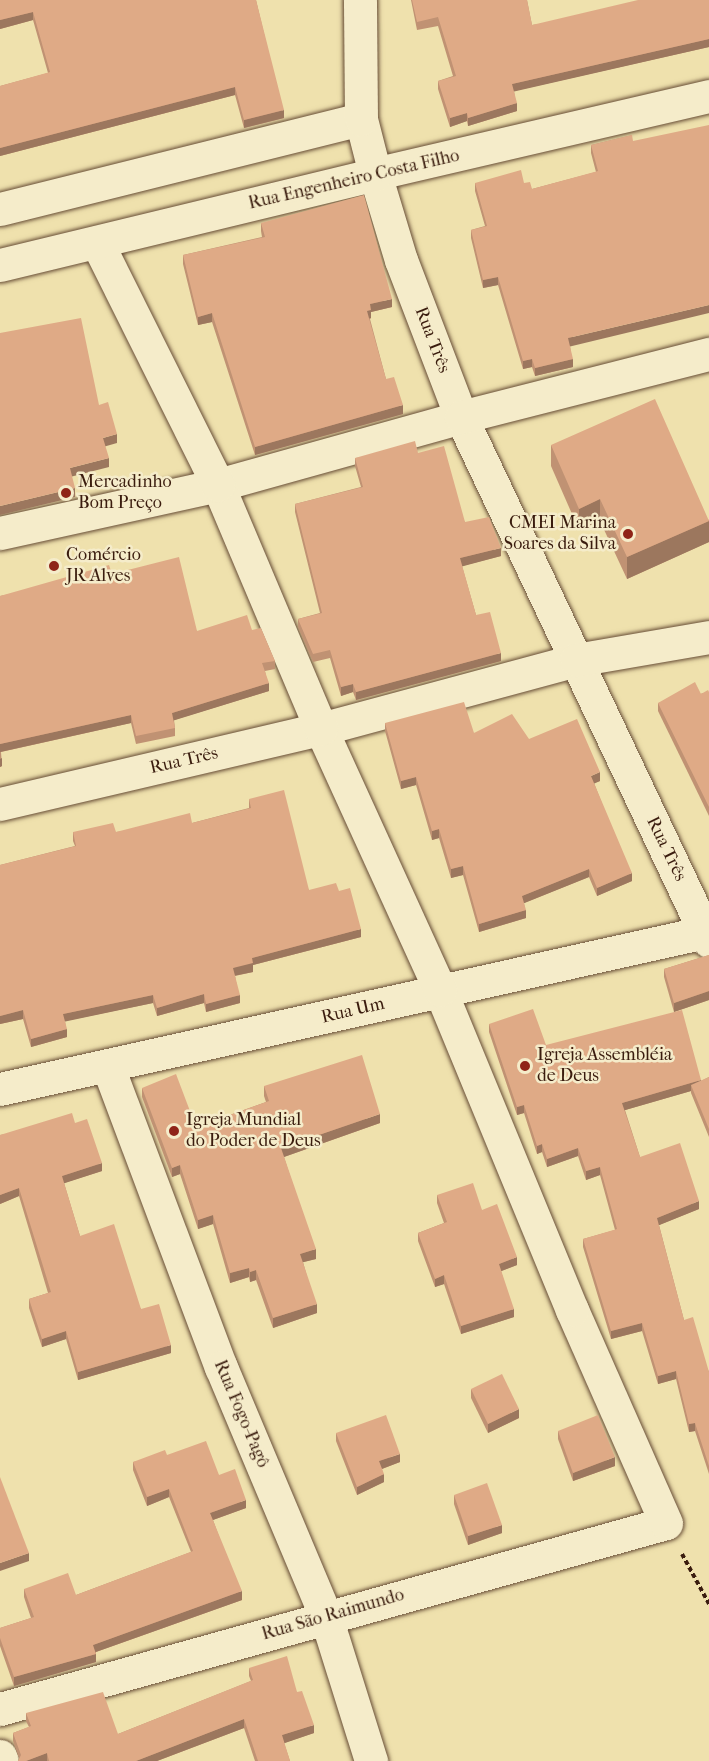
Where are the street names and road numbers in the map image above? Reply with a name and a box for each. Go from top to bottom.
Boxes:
street label: Rua Engenheiro Costa Filho [246,145,462,215]
street label: Rua Três [410,304,454,376]
street label: Rua Três [148,743,220,779]
street label: Rua Três [641,813,691,885]
street label: Rua Um [319,993,387,1029]
street label: Rua Fogo-Pagô [209,1357,273,1471]
street label: Rua São Raimundo [259,1584,407,1646]

